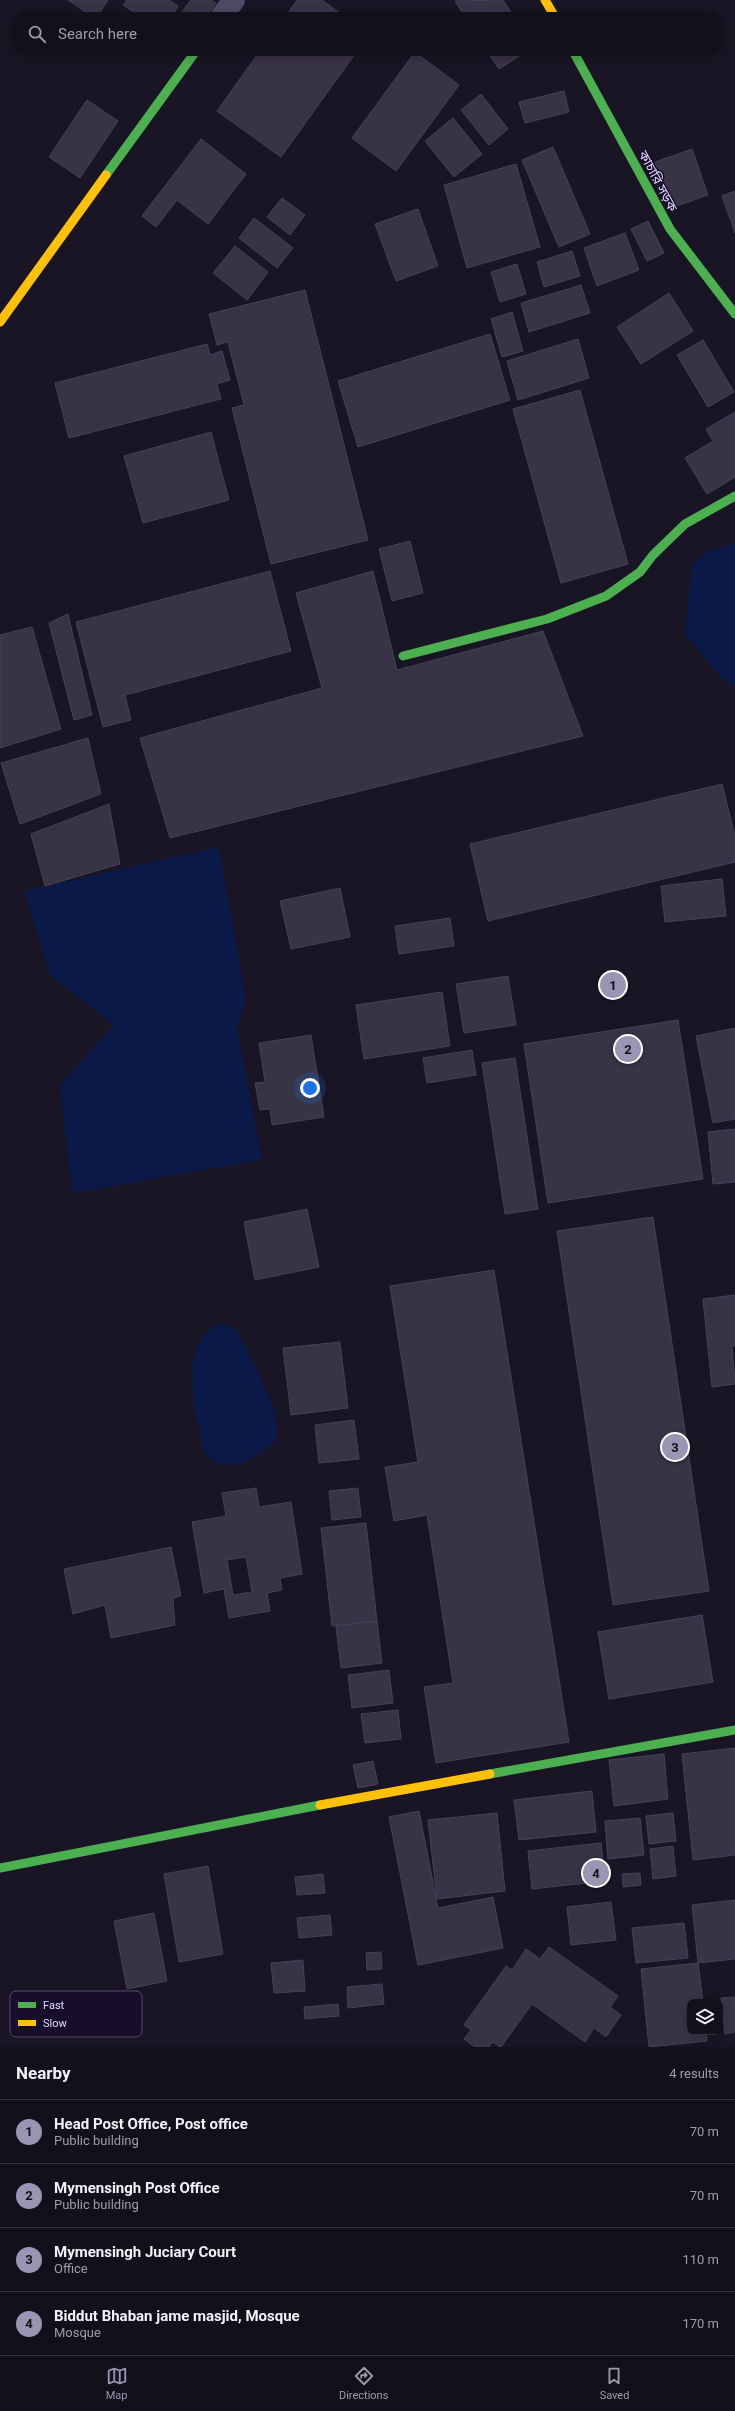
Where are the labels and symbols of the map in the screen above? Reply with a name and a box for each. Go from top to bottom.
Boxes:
street label: কাচারি সড়ক [635,147,681,214]
pin: 1 [600,970,626,1000]
pin: 2 [615,1034,641,1064]
your location [300,1078,320,1098]
pin: 3 [662,1432,688,1462]
pin: 4 [583,1858,609,1888]
legend [10,1991,142,2037]
text: Fast [43,1999,65,2012]
text: Slow [43,2017,67,2030]

